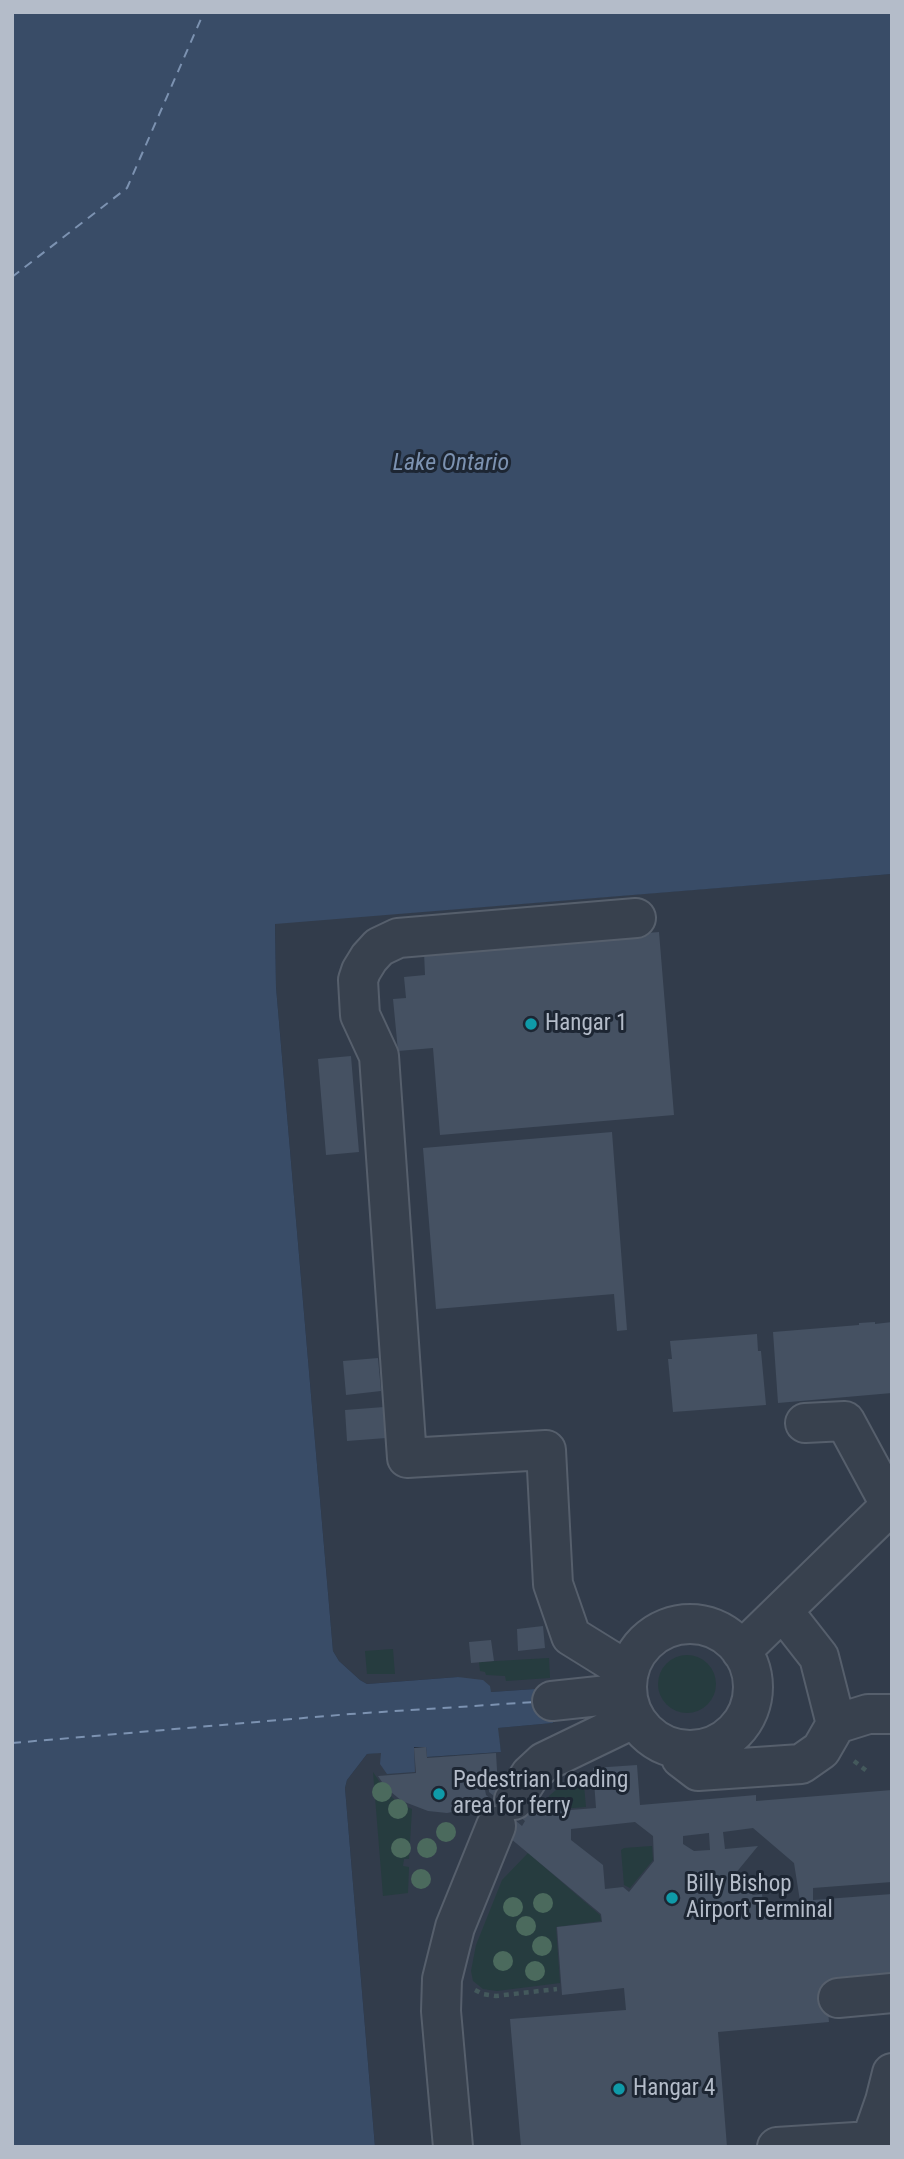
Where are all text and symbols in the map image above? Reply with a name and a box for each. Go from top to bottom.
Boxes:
water label: Lake Ontario [393,450,509,478]
place label: Hangar 1 [545,1010,627,1038]
marker: Hangar 1 [523,1016,539,1032]
place label: Pedestrian Loading area for ferry [453,1767,628,1821]
marker: Pedestrian Loading area for ferry [431,1786,447,1802]
place label: Billy Bishop Airport Terminal [686,1871,833,1925]
marker: Billy Bishop Airport Terminal [664,1890,680,1906]
place label: Hangar 4 [633,2075,715,2103]
marker: Hangar 4 [611,2081,627,2097]

